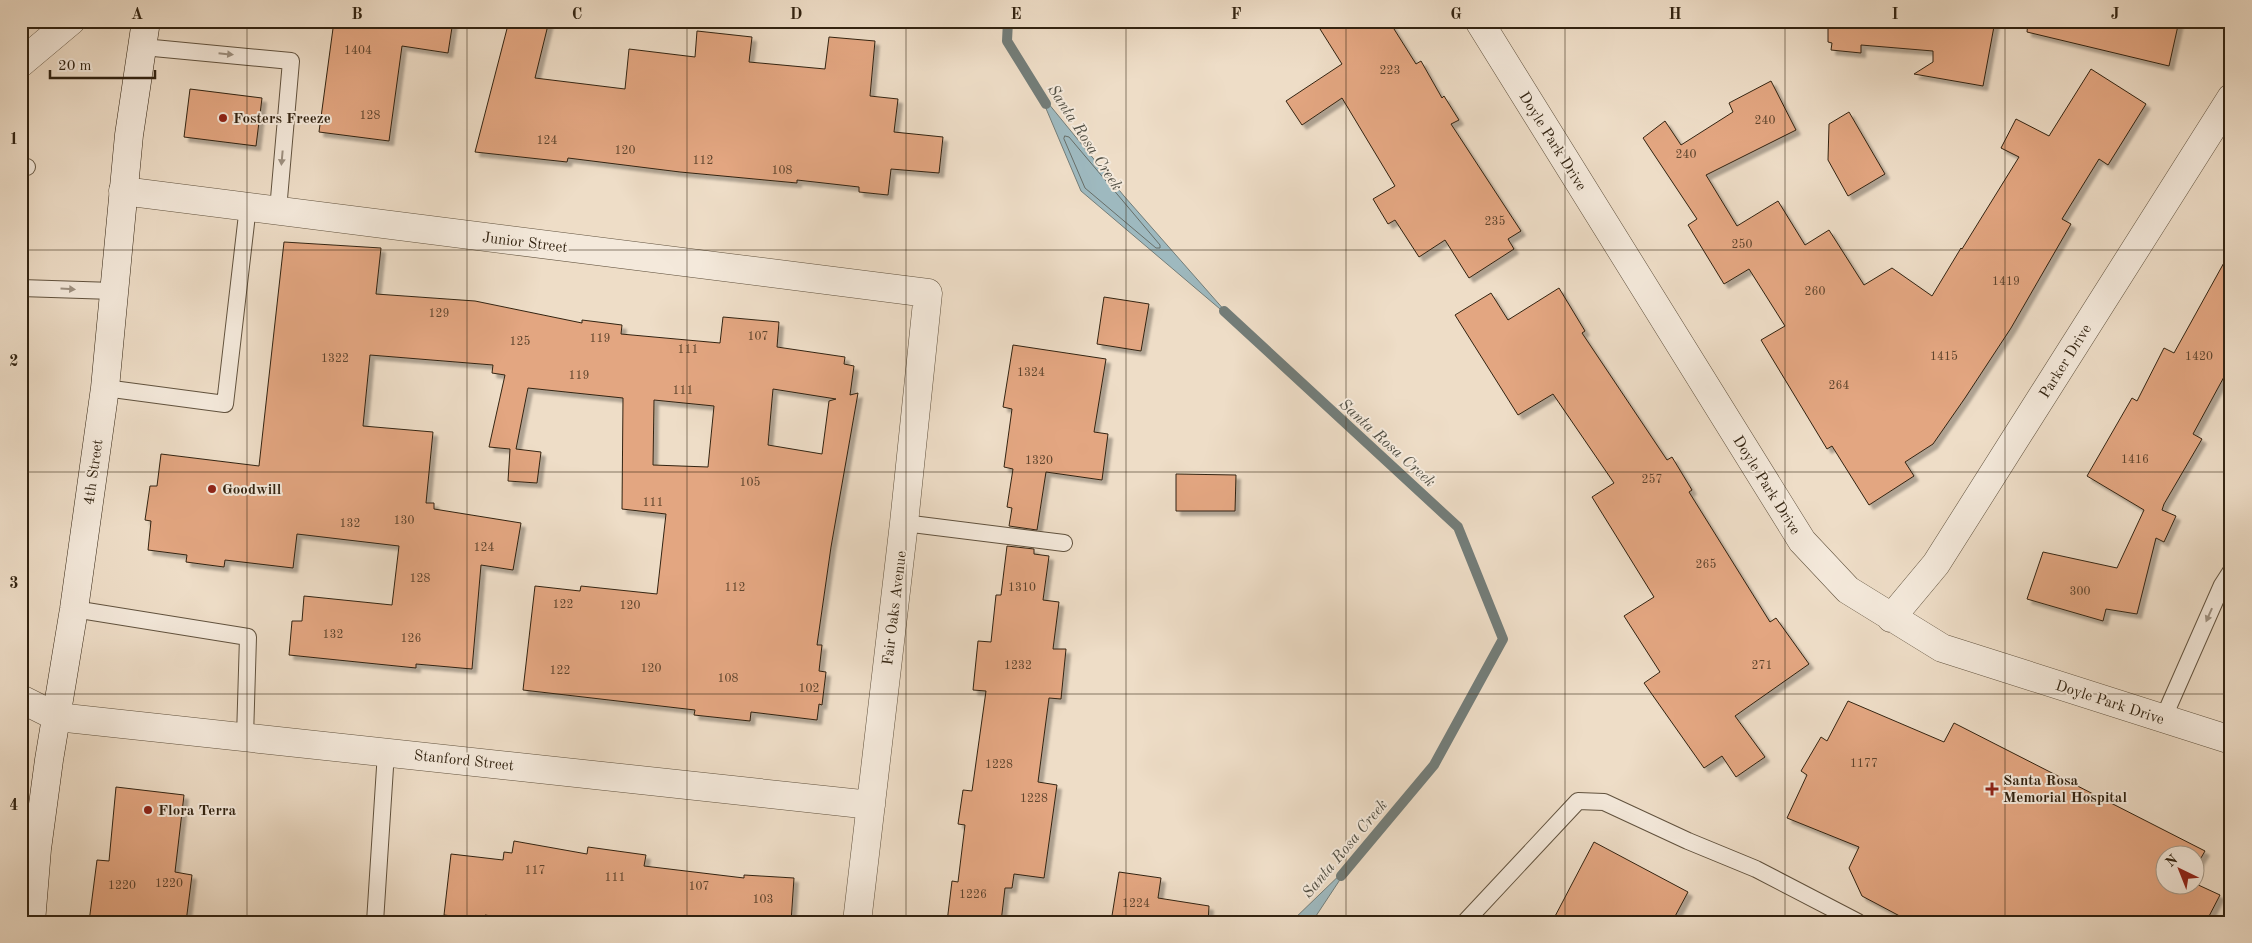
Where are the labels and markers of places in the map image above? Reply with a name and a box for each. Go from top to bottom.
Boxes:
marker: Fosters Freeze [217,112,229,124]
place label: Fosters Freeze [233,112,331,127]
marker: Goodwill [206,483,218,495]
place label: Goodwill [222,483,282,498]
place label: Santa Rosa Memorial Hospital [2003,774,2127,806]
marker: Santa Rosa Memorial Hospital [1985,782,1999,796]
marker: Flora Terra [142,804,154,816]
place label: Flora Terra [158,804,236,819]

